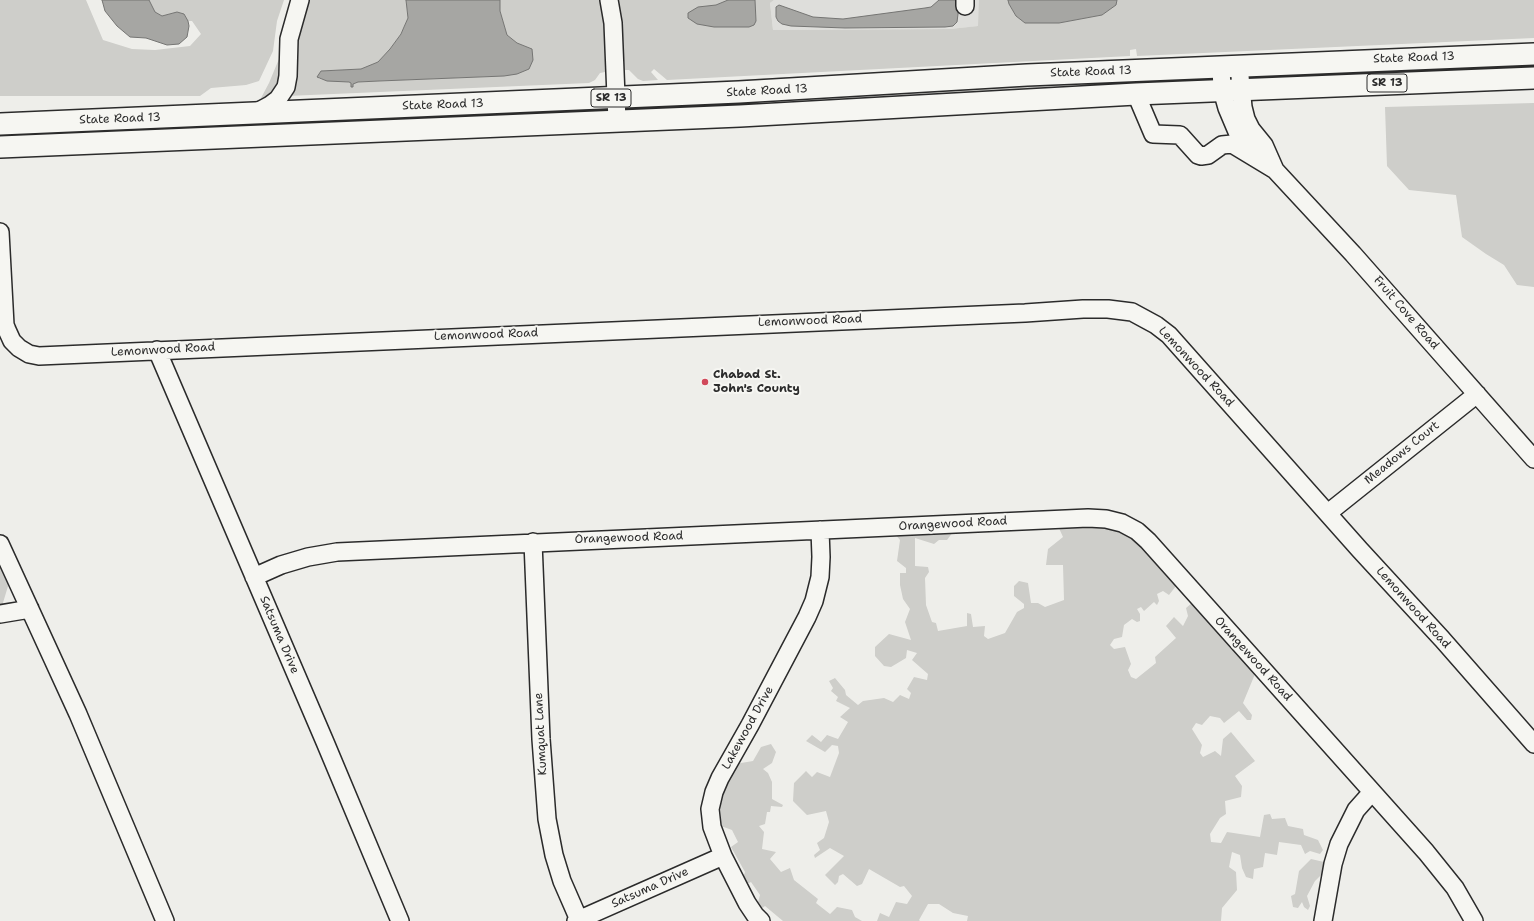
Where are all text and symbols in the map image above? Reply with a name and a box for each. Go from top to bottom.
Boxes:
street label: State Road 13 [1373,49,1455,67]
street label: State Road 13 [1050,63,1132,81]
road number: SR 13 [1367,74,1407,92]
street label: State Road 13 [726,82,808,100]
road number: SR 13 [591,89,631,107]
street label: State Road 13 [402,96,484,114]
street label: State Road 13 [79,110,161,128]
street label: Fruit Cove Road [1370,273,1442,353]
street label: Lemonwood Road [758,312,862,330]
street label: Lemonwood Road [1155,324,1237,410]
street label: Lemonwood Road [434,326,538,344]
street label: Lemonwood Road [110,340,216,360]
place label: Chabad St. John's County [713,368,800,396]
marker: Chabad St. John's County [700,377,710,387]
street label: Meadows Court [1362,418,1442,488]
street label: Orangewood Road [898,514,1008,534]
street label: Orangewood Road [574,529,684,547]
street label: Lemonwood Road [1373,564,1453,652]
street label: Satsuma Drive [256,594,302,676]
street label: Orangewood Road [1211,614,1295,704]
street label: Lakewood Drive [719,684,777,772]
street label: Kumquat Lane [532,692,550,776]
street label: Satsuma Drive [609,865,691,911]

